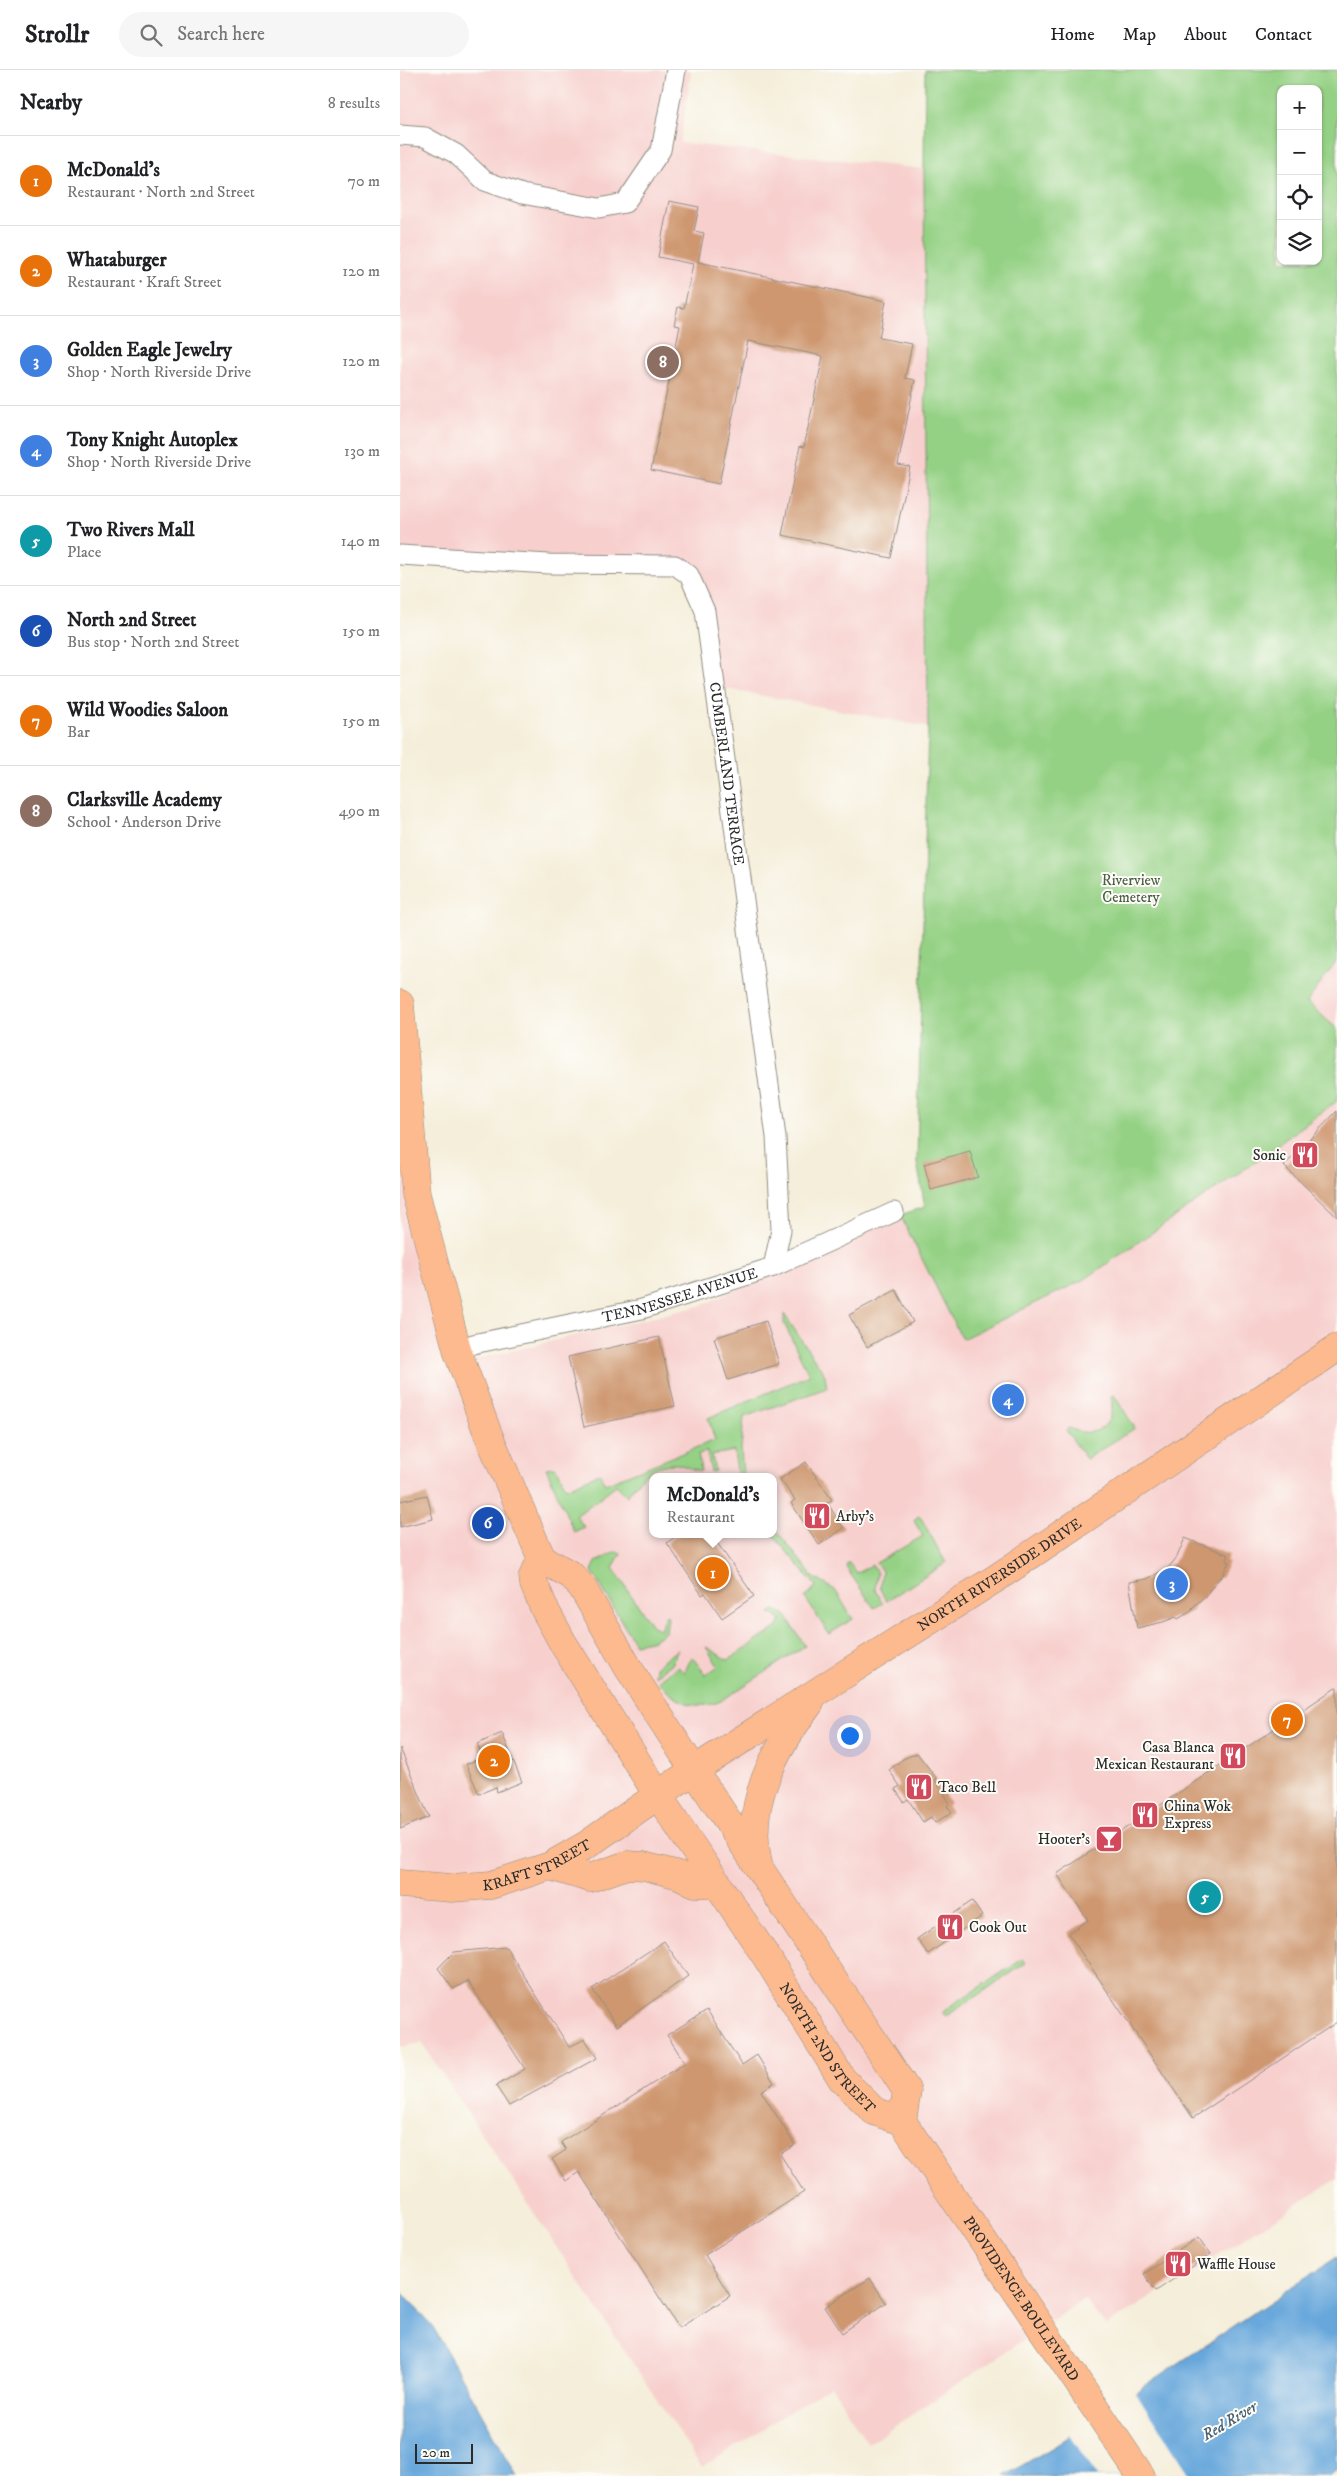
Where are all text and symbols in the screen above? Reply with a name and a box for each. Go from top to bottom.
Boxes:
search box [119,12,469,57]
text: Strollr [25,20,89,50]
icon: search [137,21,165,49]
text: Search here [177,23,265,46]
text: Home [1050,24,1095,46]
text: Map [1123,24,1156,46]
text: About [1184,24,1227,46]
text: Contact [1255,24,1312,46]
map controls [1277,85,1322,265]
button: + [1277,85,1322,130]
text: Nearby [20,90,82,116]
text: 8 results [328,93,380,113]
button: − [1277,130,1322,175]
text: McDonald's [67,159,160,182]
text: 1 [33,171,39,191]
text: 70 m [348,171,380,191]
button: locate [1277,175,1322,220]
text: Restaurant · North 2nd Street [67,182,255,202]
button: layers [1277,220,1322,265]
text: Whataburger [67,249,166,272]
text: 2 [32,261,40,281]
text: 120 m [342,261,380,281]
text: Restaurant · Kraft Street [67,272,222,292]
text: Golden Eagle Jewelry [67,339,232,362]
pin: 8 [647,343,679,381]
text: 3 [33,351,39,371]
text: 120 m [342,351,380,371]
text: Shop · North Riverside Drive [67,362,251,382]
text: Tony Knight Autoplex [67,429,238,452]
text: 4 [31,441,41,461]
text: 130 m [344,441,380,461]
text: Shop · North Riverside Drive [67,452,251,472]
text: Two Rivers Mall [67,519,194,542]
text: 5 [32,531,40,551]
text: 140 m [341,531,380,551]
text: Place [67,542,101,562]
text: North 2nd Street [67,609,196,632]
text: 6 [32,621,40,641]
text: 150 m [342,621,380,641]
text: Bus stop · North 2nd Street [67,632,239,652]
street label: CUMBERLAND TERRACE [705,681,748,867]
text: Wild Woodies Saloon [67,699,228,722]
text: 7 [32,711,40,731]
text: 150 m [342,711,380,731]
text: Bar [67,722,90,742]
text: Clarksville Academy [67,789,222,812]
text: 8 [32,801,40,821]
text: 490 m [339,801,380,821]
text: School · Anderson Drive [67,812,221,832]
park label: Riverview Cemetery [1102,871,1161,907]
restaurant icon: Sonic [1290,1140,1320,1170]
place label: Sonic [1253,1146,1287,1165]
street label: TENNESSEE AVENUE [600,1264,760,1327]
pin: 4 [992,1381,1024,1419]
popup [649,1473,777,1538]
text: McDonald's [667,1484,759,1507]
restaurant icon: Arby's [802,1501,832,1531]
pin: 6 [472,1504,504,1542]
text: Restaurant [667,1507,735,1527]
place label: Arby's [836,1507,874,1526]
street label: NORTH RIVERSIDE DRIVE [914,1514,1086,1636]
pin: 1 [697,1554,729,1592]
pin: 3 [1156,1565,1188,1603]
pin: 7 [1271,1701,1303,1739]
your location [837,1723,863,1749]
place label: Casa Blanca Mexican Restaurant [1095,1738,1215,1774]
restaurant icon: Casa Blanca Mexican Restaurant [1218,1741,1248,1771]
pin: 2 [478,1742,510,1780]
restaurant icon: Taco Bell [904,1772,934,1802]
place label: Taco Bell [938,1778,997,1797]
place label: China Wok Express [1164,1797,1231,1833]
restaurant icon: China Wok Express [1130,1800,1160,1830]
bar icon: Hooter's [1094,1824,1124,1854]
place label: Hooter's [1038,1830,1090,1849]
street label: KRAFT STREET [482,1835,595,1896]
pin: 5 [1189,1878,1221,1916]
restaurant icon: Cook Out [935,1912,965,1942]
place label: Cook Out [969,1918,1027,1937]
street label: NORTH 2ND STREET [775,1979,880,2118]
street label: PROVIDENCE BOULEVARD [959,2213,1083,2385]
restaurant icon: Waffle House [1163,2249,1193,2279]
place label: Waffle House [1196,2255,1276,2274]
water label: Red River [1198,2396,1262,2446]
scale bar [415,2441,472,2464]
text: 20 m [422,2444,450,2462]

